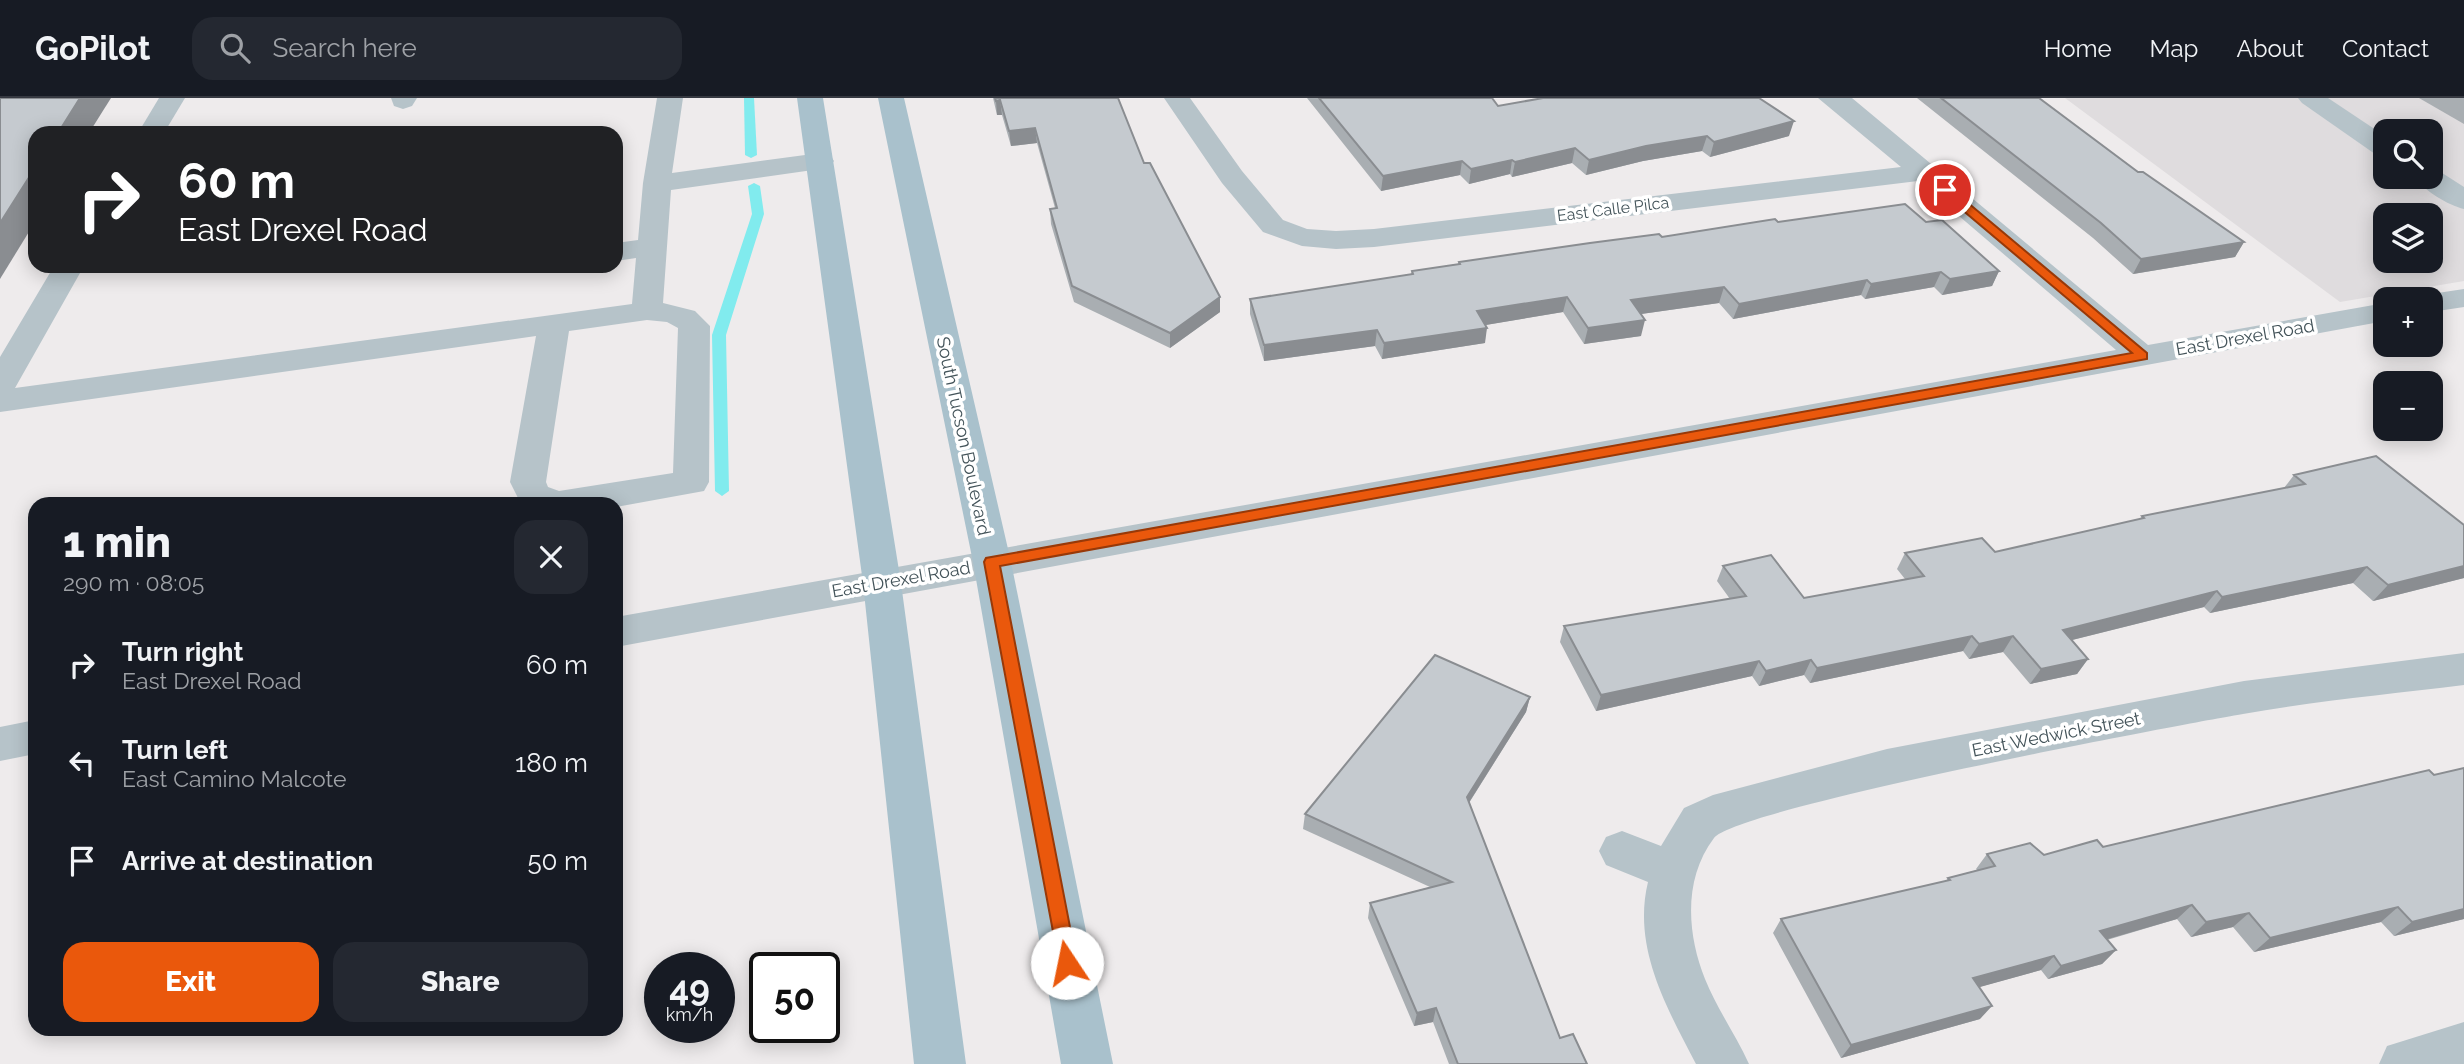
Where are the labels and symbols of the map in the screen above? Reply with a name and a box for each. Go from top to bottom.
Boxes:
pin [1915,160,1975,220]
street label: East Calle Pilca [1556,193,1670,225]
street label: East Drexel Road [2174,314,2316,360]
street label: South Tucson Boulevard [933,335,995,537]
street label: East Drexel Road [830,556,972,602]
street label: East Wedwick Street [1970,707,2142,761]
position arrow [1030,926,1104,1000]
speed limit sign: 50 [749,952,840,1043]

